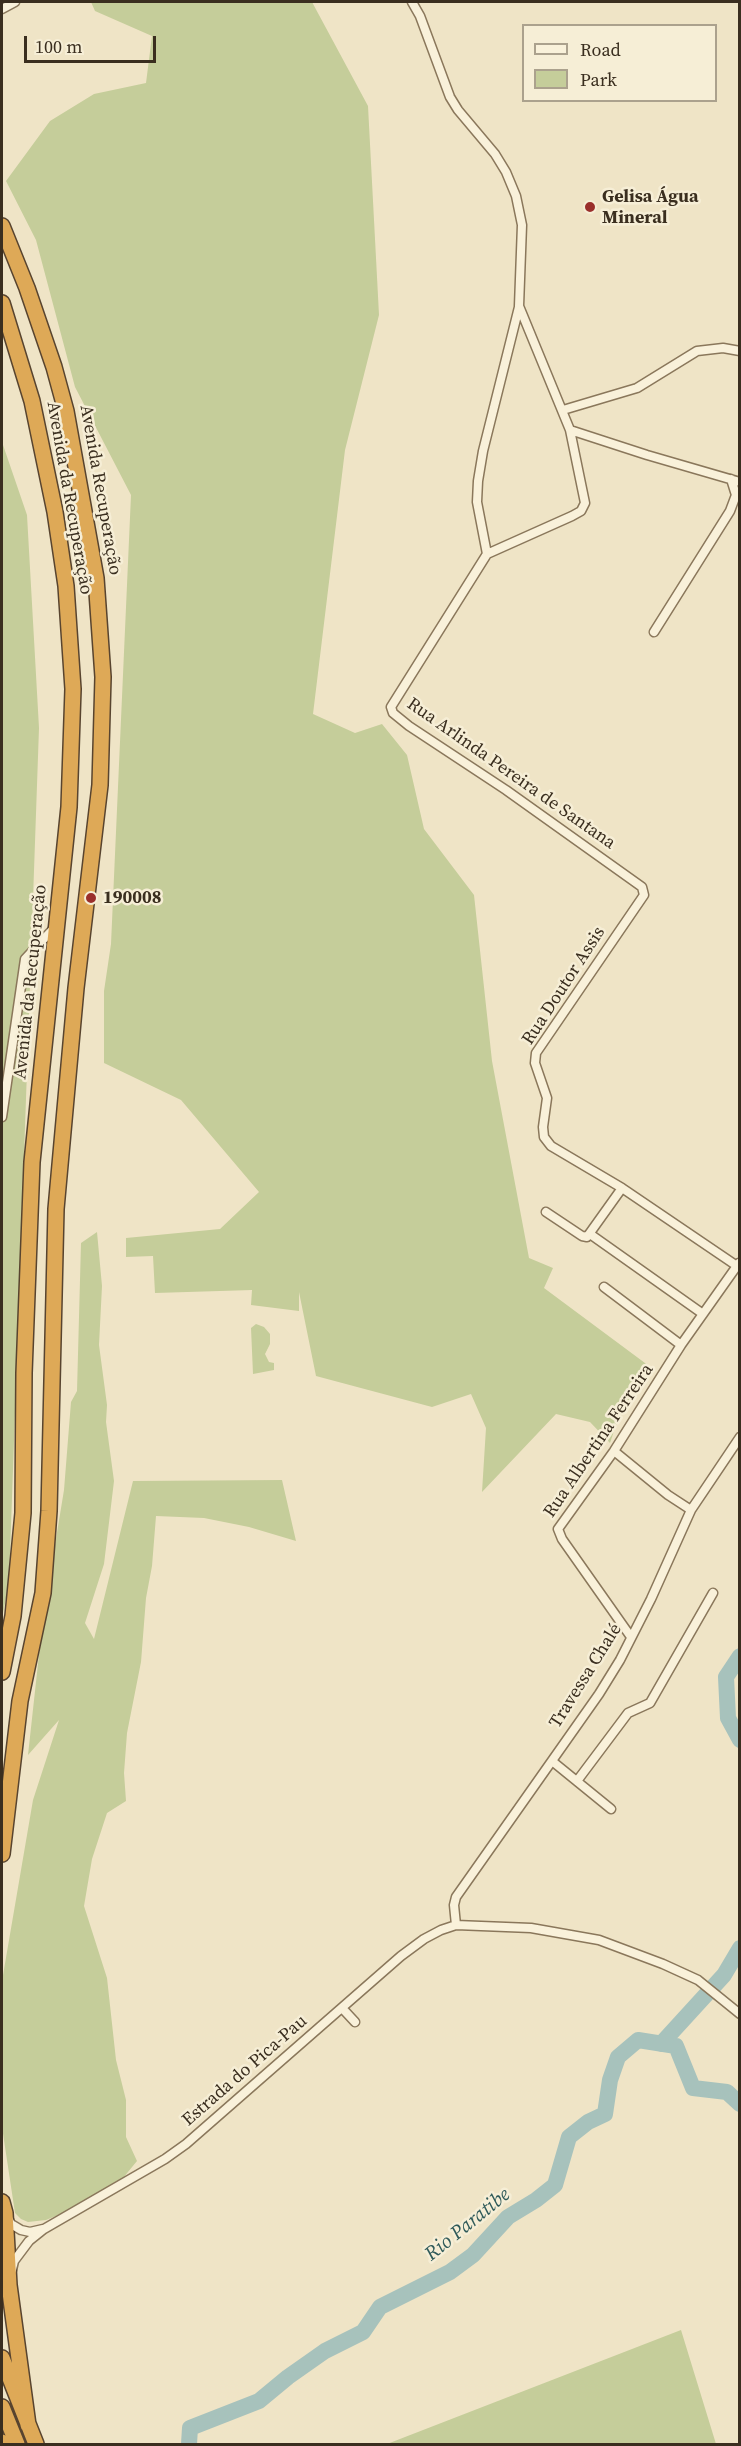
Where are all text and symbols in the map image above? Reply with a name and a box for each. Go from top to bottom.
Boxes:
scale bar [27,24,159,62]
legend [522,24,717,102]
text: 100 m [35,34,82,59]
text: Road [580,37,621,62]
text: Park [580,67,617,92]
place label: Gelisa Água Mineral [602,186,698,228]
marker: Gelisa Água Mineral [583,200,597,214]
street label: Avenida da Recuperação [41,400,97,596]
street label: Avenida Recuperação [74,403,126,577]
street label: Rua Arlinda Pereira de Santana [403,694,619,854]
street label: Avenida da Recuperação [10,884,52,1080]
place label: 190008 [103,887,162,909]
marker: 190008 [84,891,98,905]
street label: Rua Doutor Assis [518,923,610,1049]
street label: Rua Albertina Ferreira [540,1360,658,1522]
street label: Travessa Chalé [545,1620,627,1732]
street label: Estrada do Pica-Pau [178,2011,312,2131]
water label: Rio Paratibe [421,2183,515,2267]

